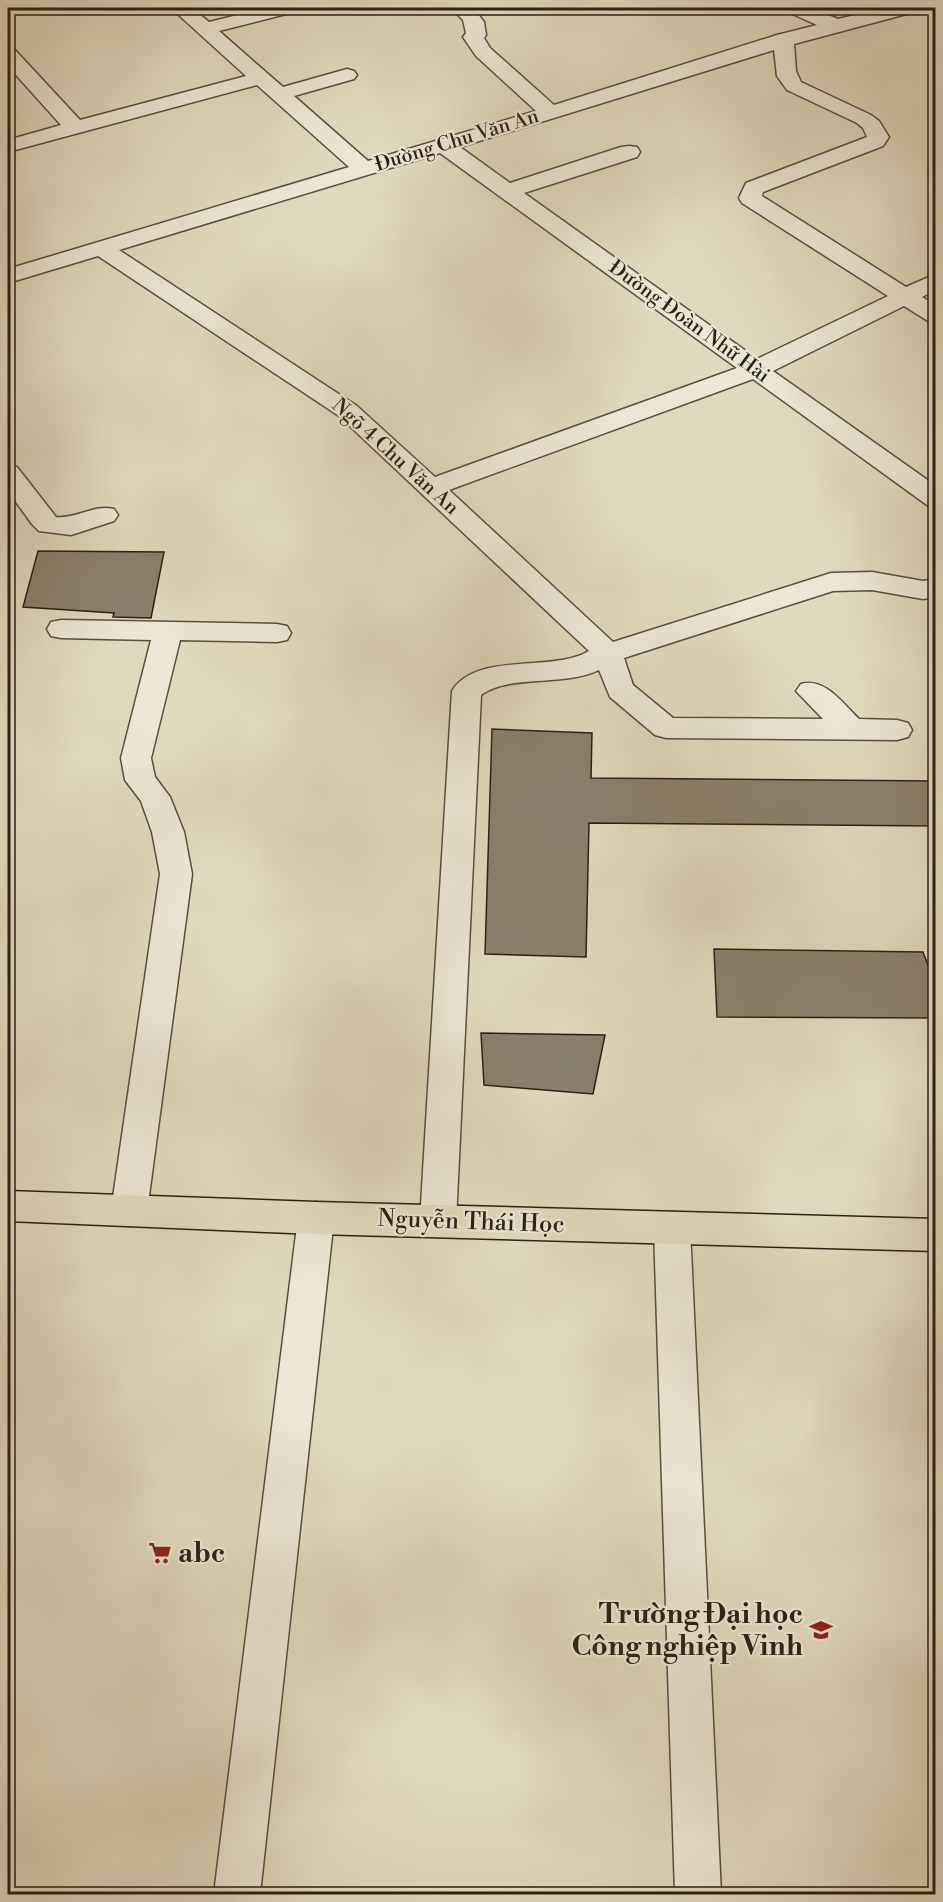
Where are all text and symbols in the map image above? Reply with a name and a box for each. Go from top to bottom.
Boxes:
street label: Đường Chu Văn An [372,104,542,178]
street label: Đường Đoàn Nhữ Hài [604,255,775,389]
street label: Ngõ 4 Chu Văn An [326,393,464,521]
street label: Nguyễn Thái Học [377,1204,565,1240]
place label: abc [178,1536,225,1571]
supermarket icon: abc [147,1540,173,1566]
place label: Trường Đại học Công nghiệp Vinh [571,1597,803,1664]
school or university icon: Trường Đại học Công nghiệp Vinh [808,1617,834,1643]

